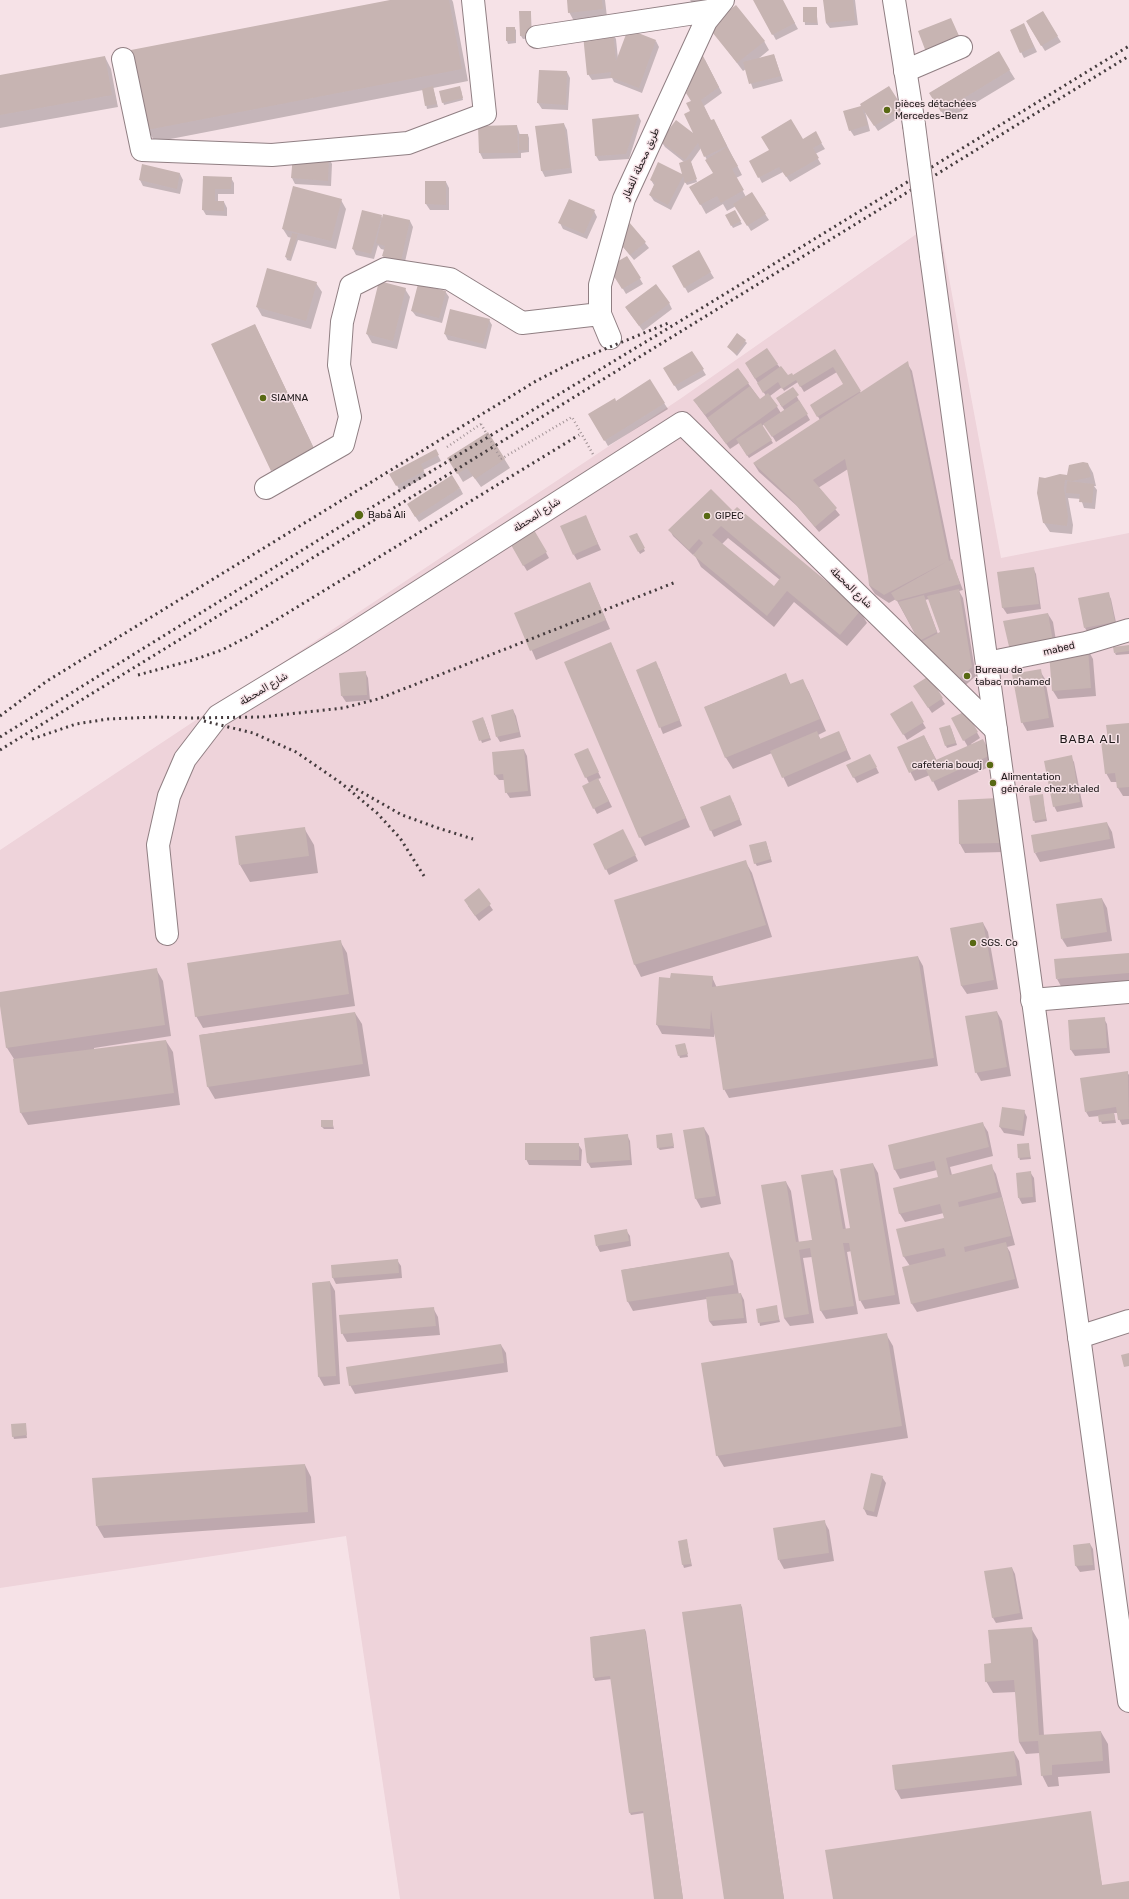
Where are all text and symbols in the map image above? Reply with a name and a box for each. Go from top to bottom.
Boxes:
place label: pièces détachées Mercedes-Benz [895,98,977,122]
marker: pièces détachées Mercedes-Benz [882,105,892,115]
street label: طريق محطة القطار [620,126,662,202]
place label: SIAMNA [271,392,308,404]
marker: SIAMNA [258,393,268,403]
street label: شارع المحطة [511,495,563,535]
marker: Baba Ali [353,509,365,521]
place label: Baba Ali [368,509,406,521]
place label: GIPEC [715,510,744,522]
marker: GIPEC [702,511,712,521]
street label: شارع المحطة [827,565,875,611]
street label: mabed [1042,640,1076,658]
place label: Bureau de tabac mohamed [975,664,1051,688]
street label: شارع المحطة [238,670,290,708]
marker: Bureau de tabac mohamed [962,671,972,681]
district label: BABA ALI [1060,733,1120,747]
place label: cafeteria boudj [912,759,982,771]
marker: cafeteria boudj [985,760,995,770]
place label: Alimentation générale chez khaled [1001,771,1099,794]
marker: Alimentation générale chez khaled [988,778,998,788]
place label: SGS. Co [981,937,1018,949]
marker: SGS. Co [968,938,978,948]

